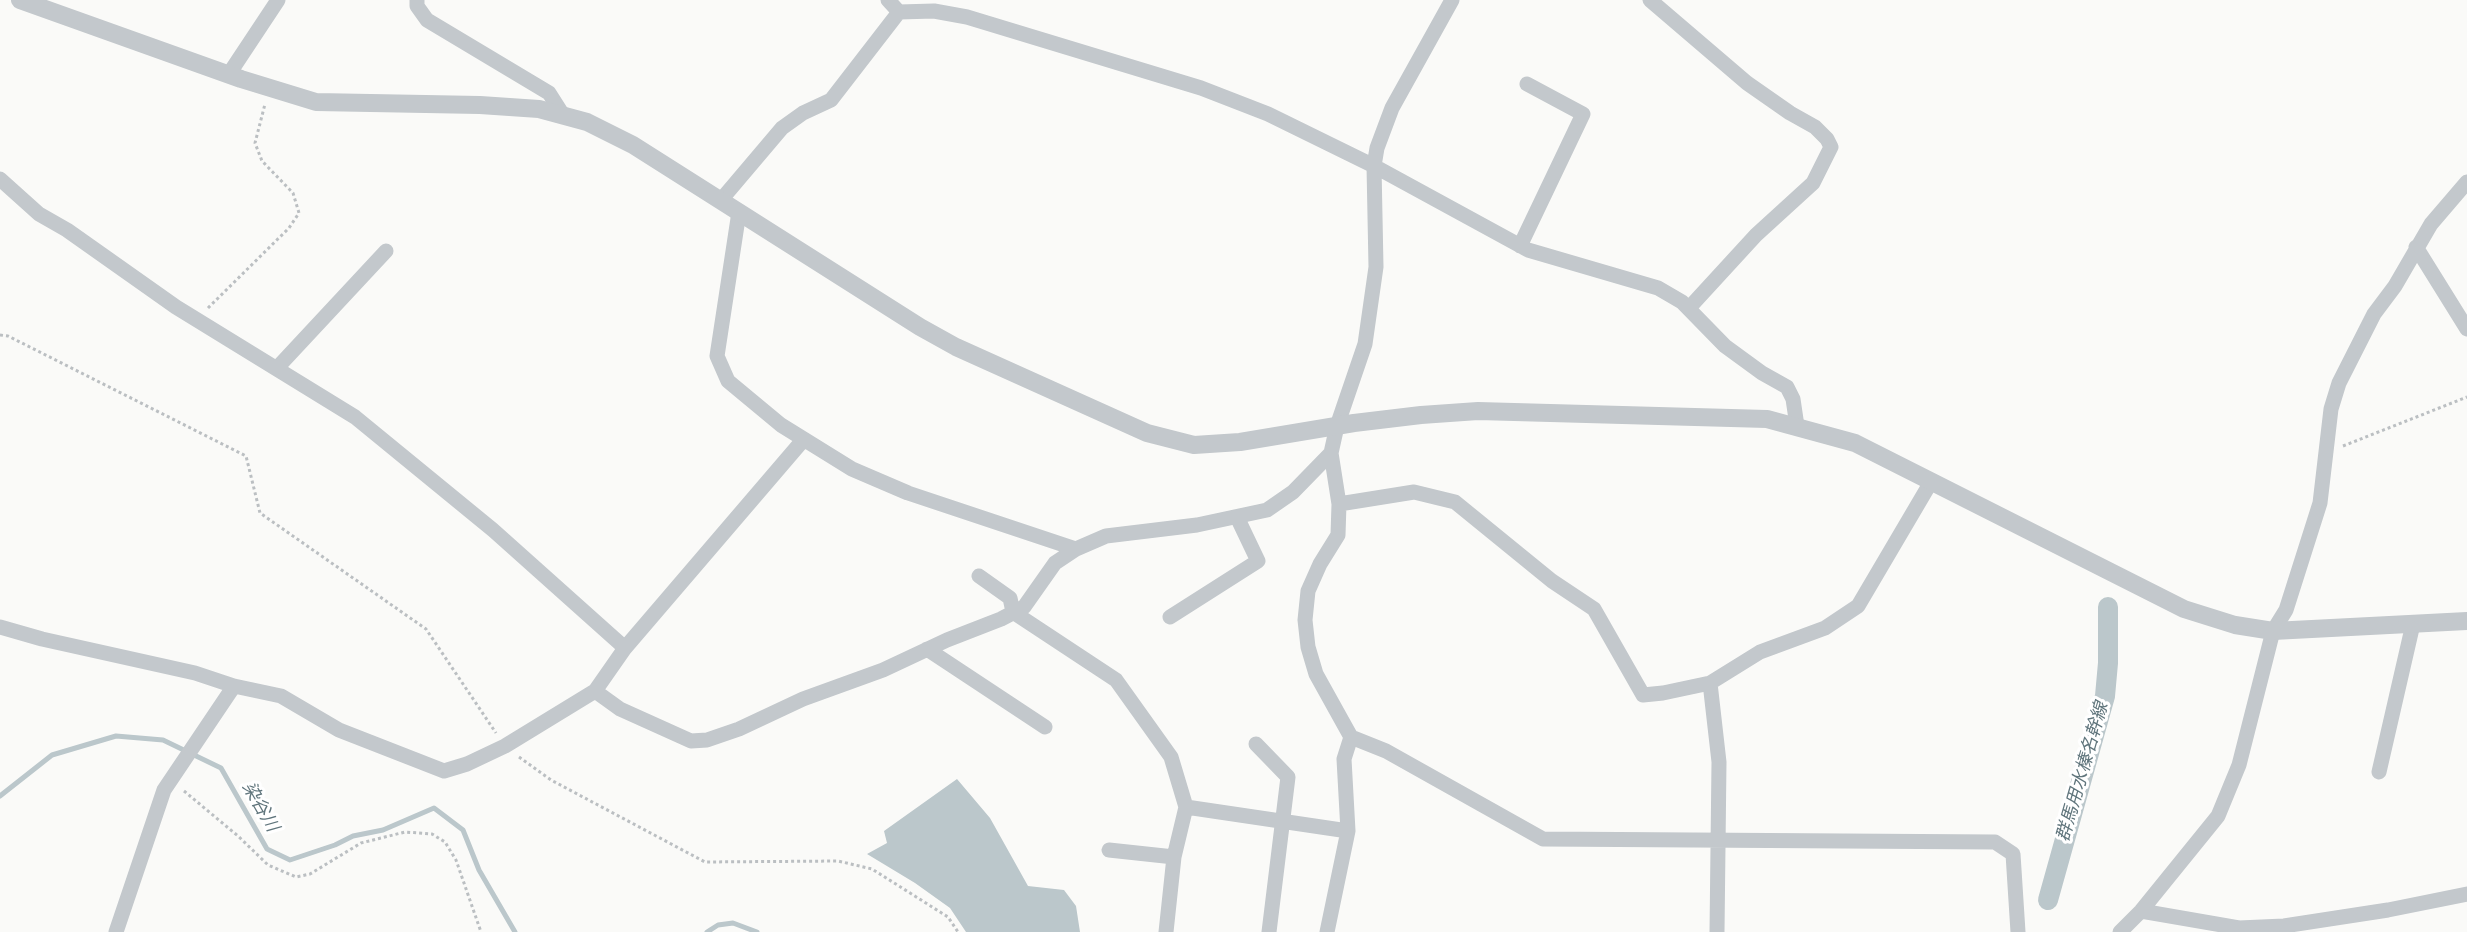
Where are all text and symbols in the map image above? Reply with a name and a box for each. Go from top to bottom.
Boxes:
water label: 群馬用水榛名幹線 [2053,700,2113,844]
water label: 染谷川 [237,778,283,836]

